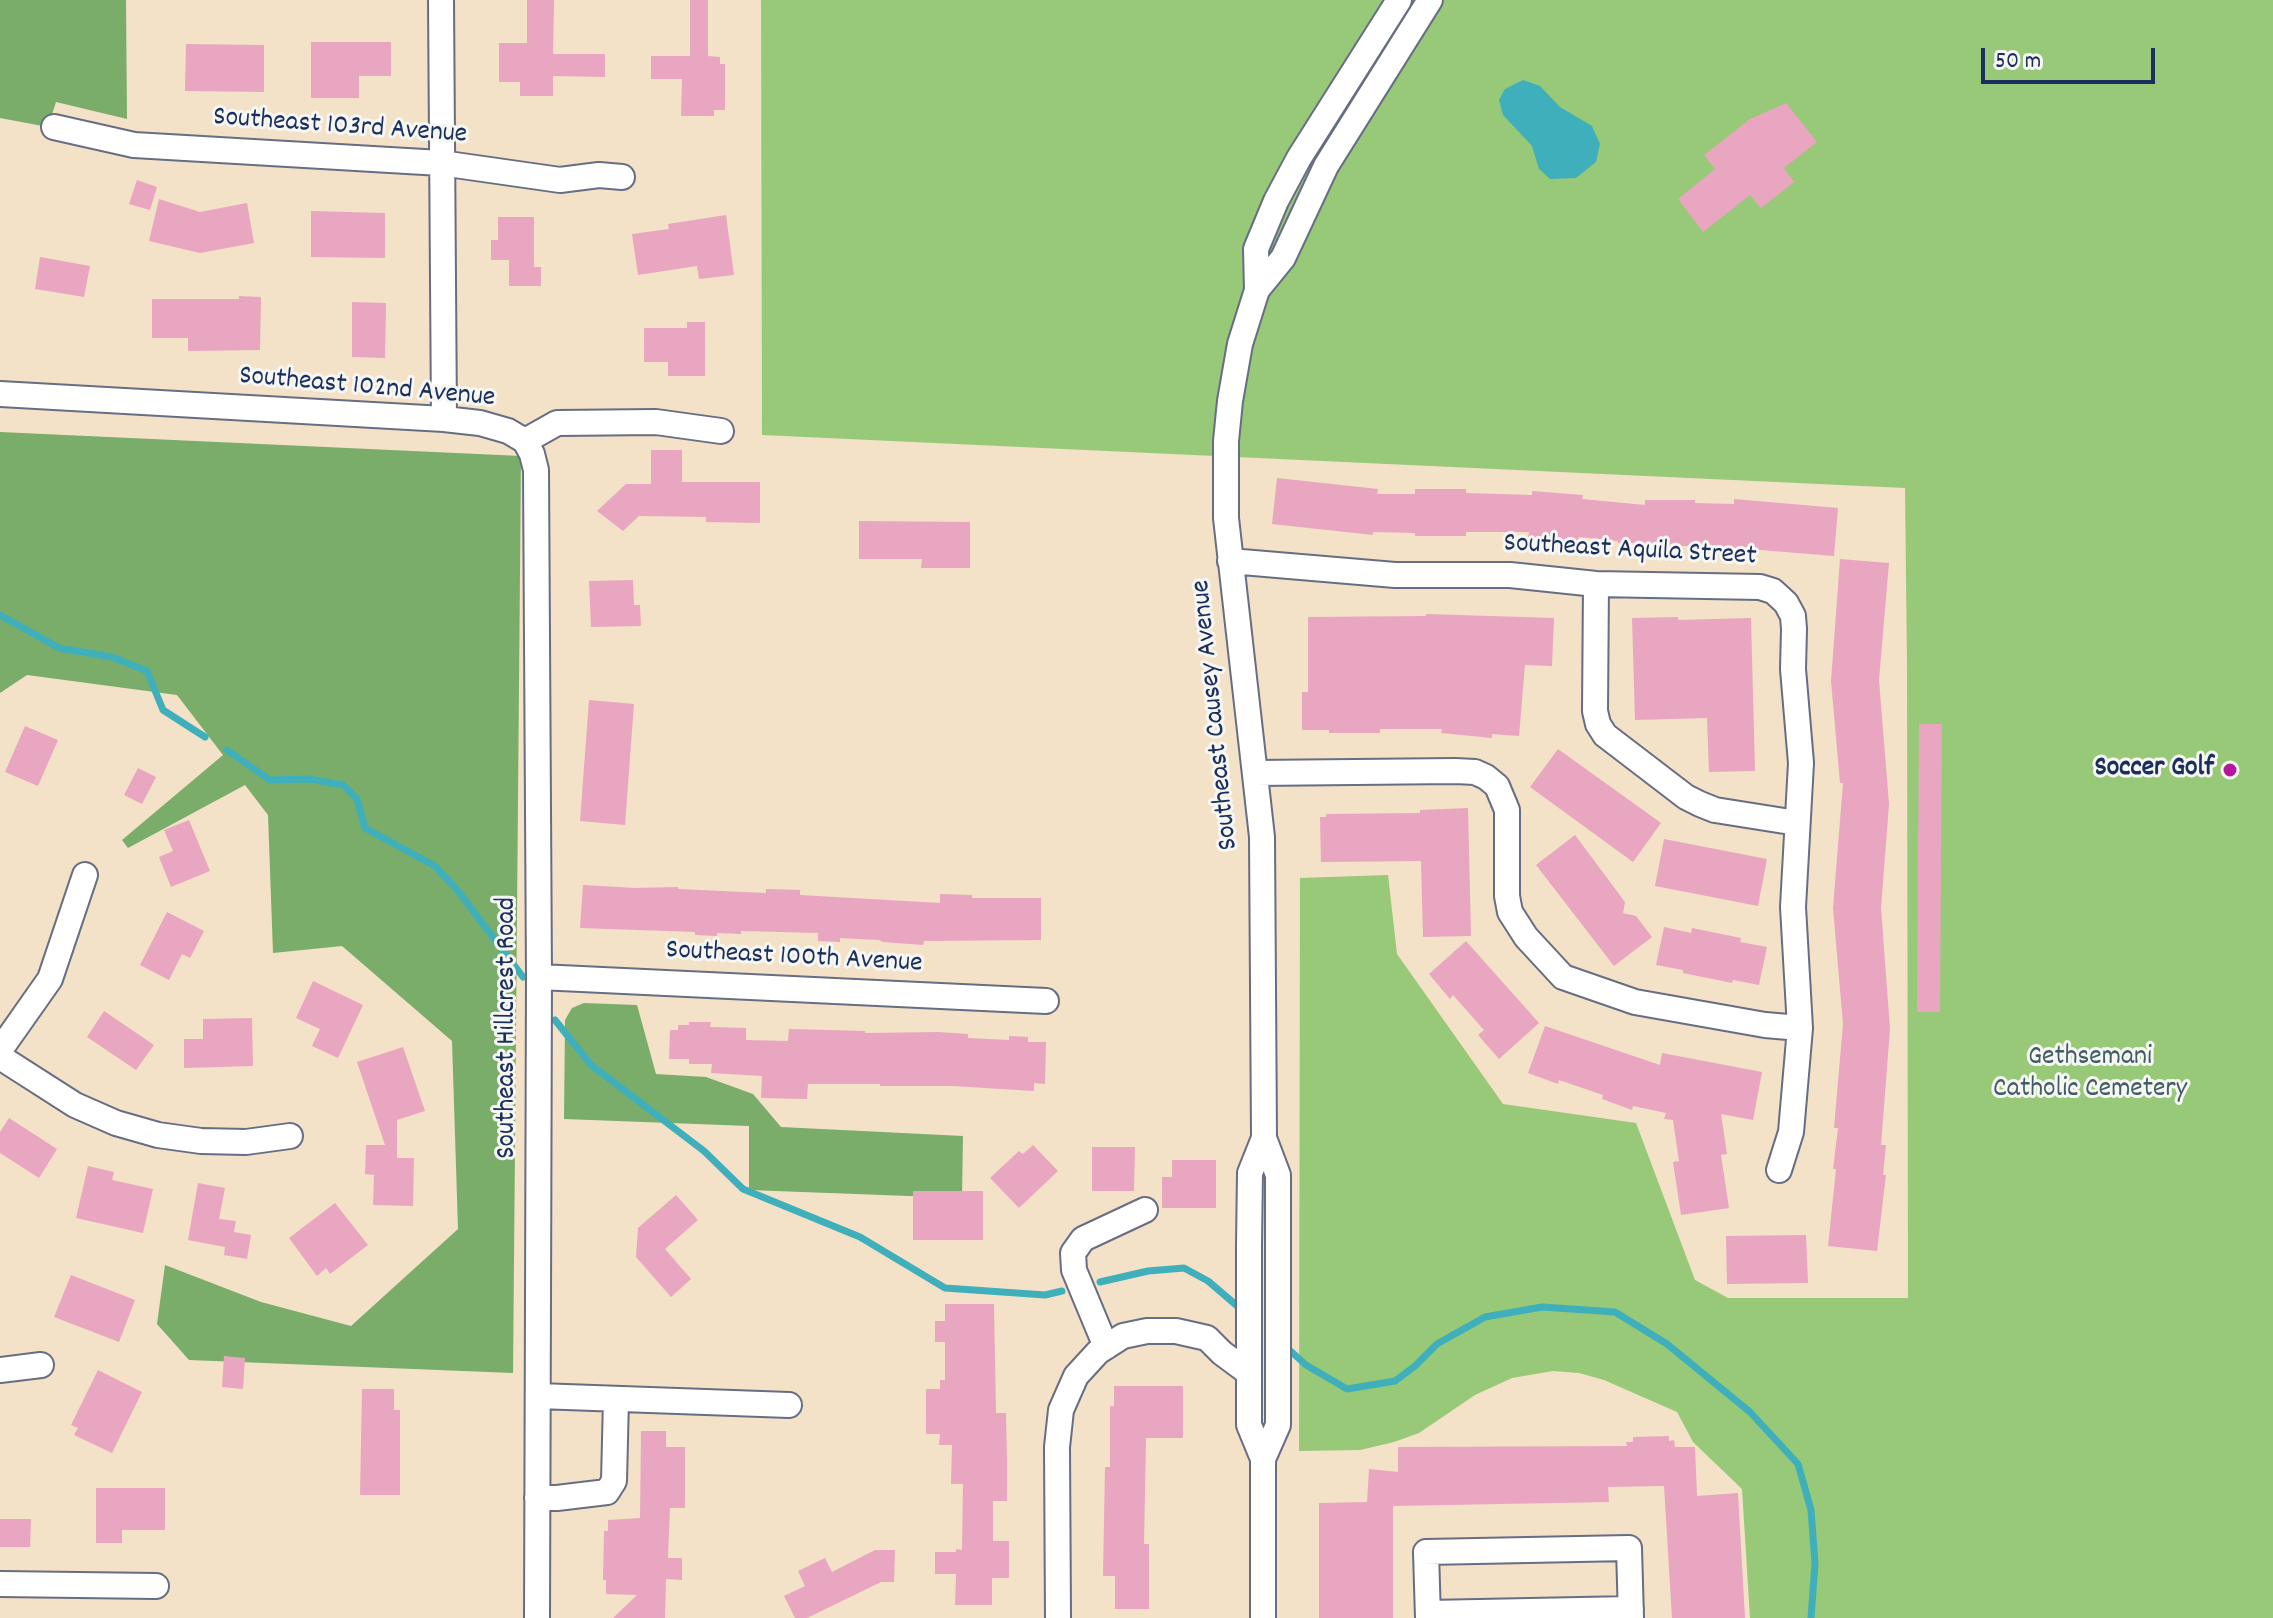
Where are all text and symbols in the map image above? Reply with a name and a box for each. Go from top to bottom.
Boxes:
scale bar [1985,32,2159,82]
text: 50 m [1995,45,2041,79]
street label: Southeast 103rd Avenue [212,102,468,154]
street label: Southeast 102nd Avenue [238,361,496,417]
street label: Southeast Aquila Street [1503,529,1757,575]
street label: Southeast Causey Avenue [1186,578,1248,852]
place label: Soccer Golf [2094,753,2214,787]
marker: Soccer Golf [2221,761,2239,779]
street label: Southeast Hillcrest Road [492,897,526,1159]
street label: Southeast 100th Avenue [665,936,923,982]
park label: Gethsemani Catholic Cemetery [1993,1042,2187,1108]

